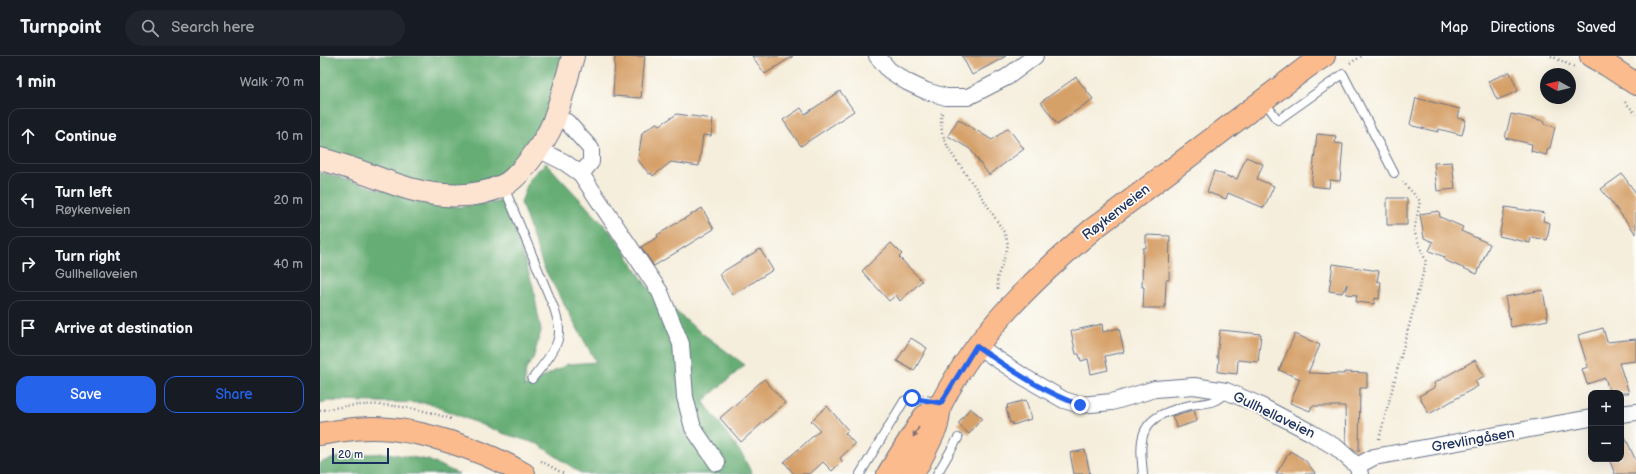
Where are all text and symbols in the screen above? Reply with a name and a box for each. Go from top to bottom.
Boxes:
search box [125,10,405,46]
text: Turnpoint [20,16,101,39]
icon: search [139,17,161,39]
text: Search here [171,18,254,37]
text: Map [1440,19,1468,36]
text: Directions [1490,19,1555,36]
text: Saved [1577,19,1616,36]
north arrow [1540,68,1576,104]
text: 1 min [16,72,56,92]
text: Walk · 70 m [240,74,304,90]
icon: ahead [17,125,39,147]
text: Continue [55,127,117,146]
text: 10 m [276,128,303,144]
street label: Røykenveien [1079,180,1153,244]
text: Turn left [55,183,112,202]
icon: left [17,189,39,211]
text: 20 m [273,192,303,208]
text: Røykenveien [55,202,130,218]
text: Turn right [55,247,120,266]
icon: right [17,253,39,275]
text: 40 m [273,256,303,272]
text: Gullhellaveien [55,266,138,282]
icon: arrive [17,317,39,339]
text: Arrive at destination [55,319,193,338]
button: Save [16,376,156,413]
button: Share [164,376,304,413]
street label: Gullhellaveien [1230,388,1318,442]
route start [903,389,921,407]
map controls [1588,390,1624,462]
button: + [1588,390,1624,426]
route end [1071,396,1089,414]
street label: Grevlingåsen [1430,424,1516,456]
one-way arrow [912,426,919,438]
button: − [1588,426,1624,462]
scale bar [332,446,389,465]
text: 20 m [338,448,363,461]

